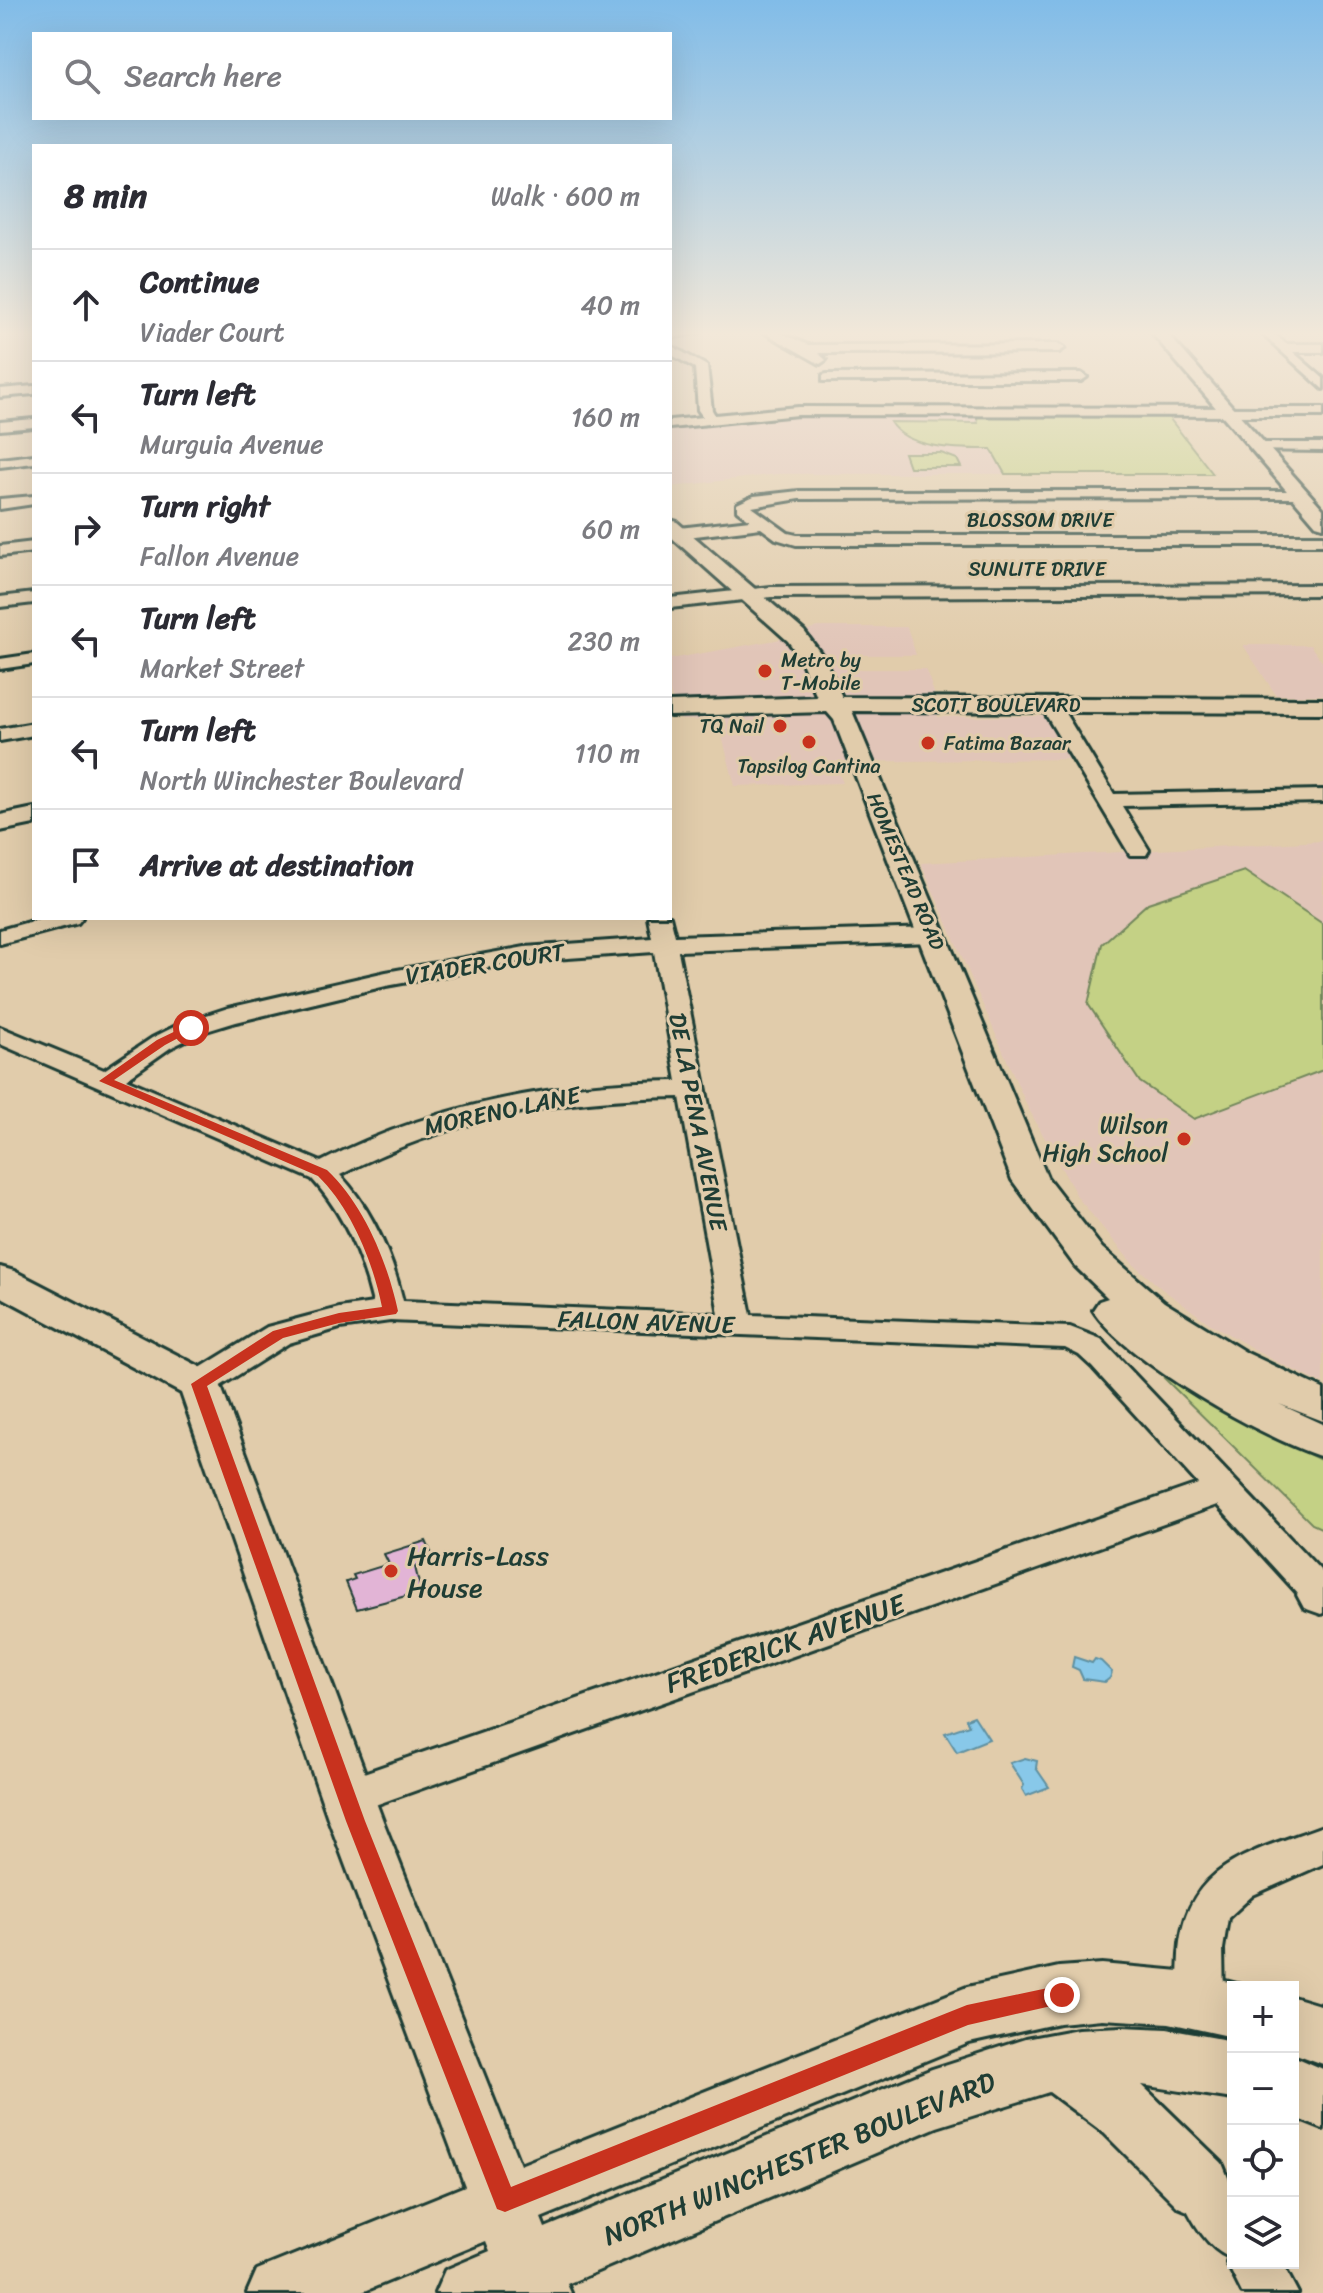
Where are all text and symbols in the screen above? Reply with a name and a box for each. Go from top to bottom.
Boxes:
search box [32,32,672,120]
text: Search here [124,49,282,103]
icon: search [60,54,104,98]
text: 8 min [64,166,147,226]
text: Walk · 600 m [491,173,640,219]
text: Continue [140,255,259,309]
text: 40 m [581,282,640,328]
icon: ahead [64,283,108,327]
text: Viader Court [140,309,285,355]
text: Turn left [140,367,256,421]
text: 160 m [571,394,640,440]
icon: left [64,395,108,439]
text: Murguia Avenue [140,421,324,467]
text: Turn right [140,479,270,533]
street label: BLOSSOM DRIVE [967,503,1115,538]
text: 60 m [582,506,640,552]
icon: right [64,507,108,551]
text: Fallon Avenue [140,533,299,579]
street label: SUNLITE DRIVE [968,552,1108,587]
text: Turn left [140,591,256,645]
text: 230 m [568,618,640,664]
icon: left [64,619,108,663]
place label: Metro by T-Mobile [781,643,862,701]
text: Market Street [140,645,304,691]
marker: Metro by T-Mobile [756,662,774,680]
street label: SCOTT BOULEVARD [911,688,1081,723]
text: Turn left [140,703,256,757]
place label: TQ Nail [699,709,765,744]
marker: TQ Nail [771,717,789,735]
place label: Fatima Bazaar [944,726,1072,761]
text: 110 m [575,730,640,776]
icon: left [64,731,108,775]
marker: Tapsilog Cantina [800,733,818,751]
marker: Fatima Bazaar [919,734,937,752]
place label: Tapsilog Cantina [737,749,881,784]
text: North Winchester Boulevard [140,757,462,803]
street label: HOMESTEAD ROAD [857,787,955,956]
text: Arrive at destination [140,838,414,892]
icon: arrive [64,843,108,887]
street label: VIADER COURT [403,930,569,997]
street label: DE LA PENA AVENUE [656,1009,740,1237]
route start [173,1010,209,1046]
street label: MORENO LANE [420,1074,586,1148]
place label: Wilson High School [1043,1104,1169,1174]
marker: Wilson High School [1175,1130,1193,1148]
street label: FALLON AVENUE [557,1298,737,1346]
place label: Harris-Lass House [407,1531,549,1612]
marker: Harris-Lass House [382,1562,400,1580]
street label: FREDERICK AVENUE [659,1579,913,1707]
route end [1044,1977,1080,2013]
map controls [1227,1981,1299,2269]
button: + [1227,1981,1299,2053]
button: − [1227,2053,1299,2125]
street label: NORTH WINCHESTER BOULEVARD [596,2057,1003,2260]
button: locate [1227,2125,1299,2197]
button: layers [1227,2197,1299,2269]

